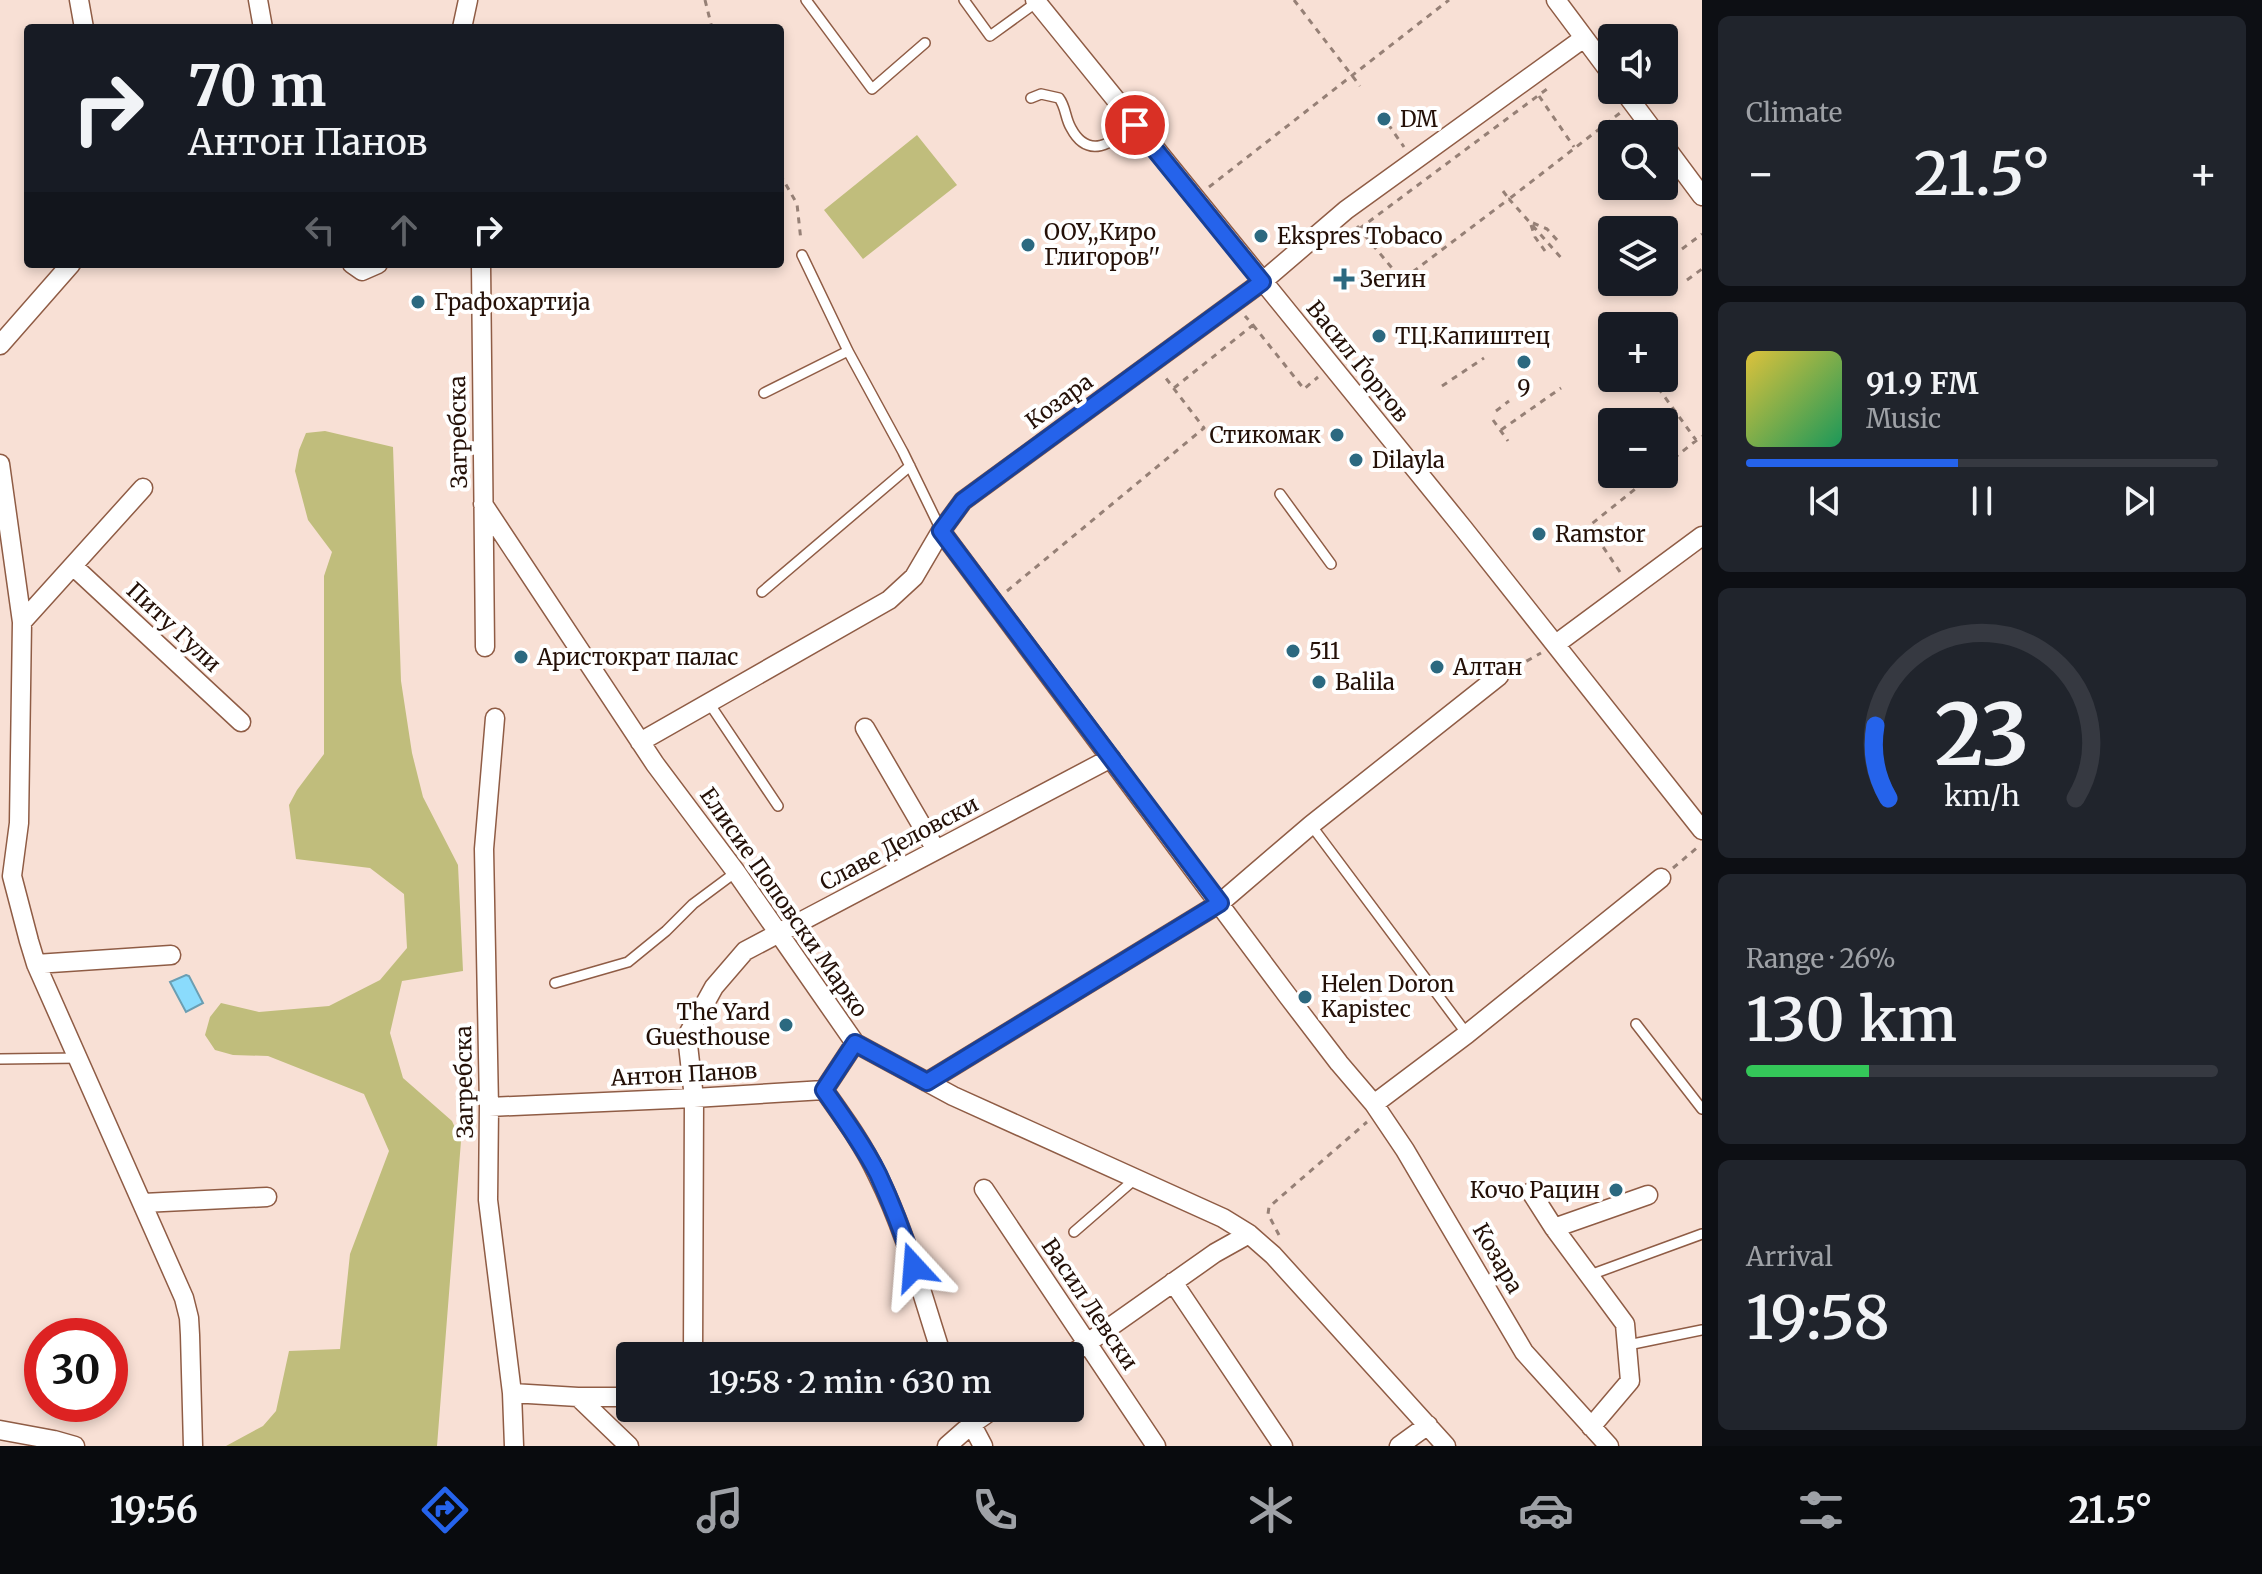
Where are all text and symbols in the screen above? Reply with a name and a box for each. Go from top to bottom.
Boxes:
map controls [1598,24,1678,488]
button: sound [1598,24,1678,104]
text: 70 m [188,51,326,121]
icon: right [56,56,160,160]
pin [1101,91,1169,159]
text: Climate [1746,96,1842,129]
icon: arrive [1113,103,1157,147]
place label: DM [1400,105,1438,133]
marker: DM [1375,110,1393,128]
text: Антон Панов [188,120,427,165]
button: search [1598,120,1678,200]
text: 21.5° [1914,136,2050,211]
text: − [1746,146,1775,201]
text: + [2189,146,2218,201]
icon: left [298,208,342,252]
icon: ahead [382,208,426,252]
icon: right [466,208,510,252]
button: layers [1598,216,1678,296]
place label: ООУ,,Киро Глигоров'' [1044,218,1160,271]
place label: Ekspres Tobaco [1277,222,1443,250]
marker: Ekspres Tobaco [1252,227,1270,245]
marker: ООУ,,Киро Глигоров'' [1019,236,1037,254]
place label: Зегин [1360,265,1426,293]
marker: Зегин [1335,270,1353,288]
place label: Графохартија [434,288,591,316]
marker: Графохартија [409,293,427,311]
street label: Васил Ѓоргов [1301,294,1416,427]
button: + [1598,312,1678,392]
place label: ТЦ.Капиштец [1395,322,1550,350]
marker: ТЦ.Капиштец [1370,327,1388,345]
marker: 9 [1515,353,1533,371]
text: 91.9 FM [1866,364,1979,402]
street label: Козара [1020,367,1098,435]
place label: 9 [1517,374,1531,402]
street label: Загребска [443,375,473,489]
text: Music [1866,402,1941,435]
button: − [1598,408,1678,488]
place label: Стикомак [1209,421,1321,449]
marker: Стикомак [1328,426,1346,444]
place label: Dilayla [1372,446,1445,474]
marker: Dilayla [1347,451,1365,469]
icon: previous [1803,479,1847,523]
icon: pause [1960,479,2004,523]
icon: next [2117,479,2161,523]
place label: Ramstor [1555,520,1646,548]
marker: Ramstor [1530,525,1548,543]
street label: Питу Гули [121,576,227,678]
place label: 511 [1309,637,1340,665]
marker: 511 [1284,642,1302,660]
place label: Аристократ палас [536,643,738,671]
marker: Аристократ палас [512,648,530,666]
place label: Алтан [1452,653,1522,681]
marker: Алтан [1428,658,1446,676]
place label: Balila [1335,668,1395,696]
marker: Balila [1310,673,1328,691]
text: 23 [1935,683,2029,788]
text: km/h [1944,778,2020,814]
street label: Елисие Поповски Марко [694,782,874,1022]
street label: Славе Деловски [815,789,983,897]
text: Range · 26% [1746,942,1896,975]
place label: Helen Doron Kapistec [1321,970,1455,1023]
text: 130 km [1746,982,1957,1057]
marker: Helen Doron Kapistec [1296,988,1314,1006]
place label: The Yard Guesthouse [646,998,770,1051]
marker: The Yard Guesthouse [777,1016,795,1034]
street label: Загребска [449,1025,479,1139]
street label: Антон Панов [609,1056,758,1092]
place label: Кочо Рацин [1470,1176,1600,1204]
marker: Кочо Рацин [1607,1181,1625,1199]
street label: Козара [1467,1218,1529,1298]
position arrow [872,1225,956,1309]
street label: Васил Левски [1036,1233,1144,1375]
text: Arrival [1746,1240,1833,1273]
text: 19:58 [1746,1280,1890,1355]
speed limit sign: 30 [24,1318,128,1422]
text: 19:58 · 2 min · 630 m [708,1363,992,1401]
icon: directions [417,1482,473,1538]
icon: music [692,1482,748,1538]
icon: phone [967,1482,1023,1538]
icon: climate [1243,1482,1299,1538]
icon: car [1518,1482,1574,1538]
icon: filters [1793,1482,1849,1538]
text: 19:56 [110,1488,198,1533]
text: 21.5° [2068,1488,2152,1533]

